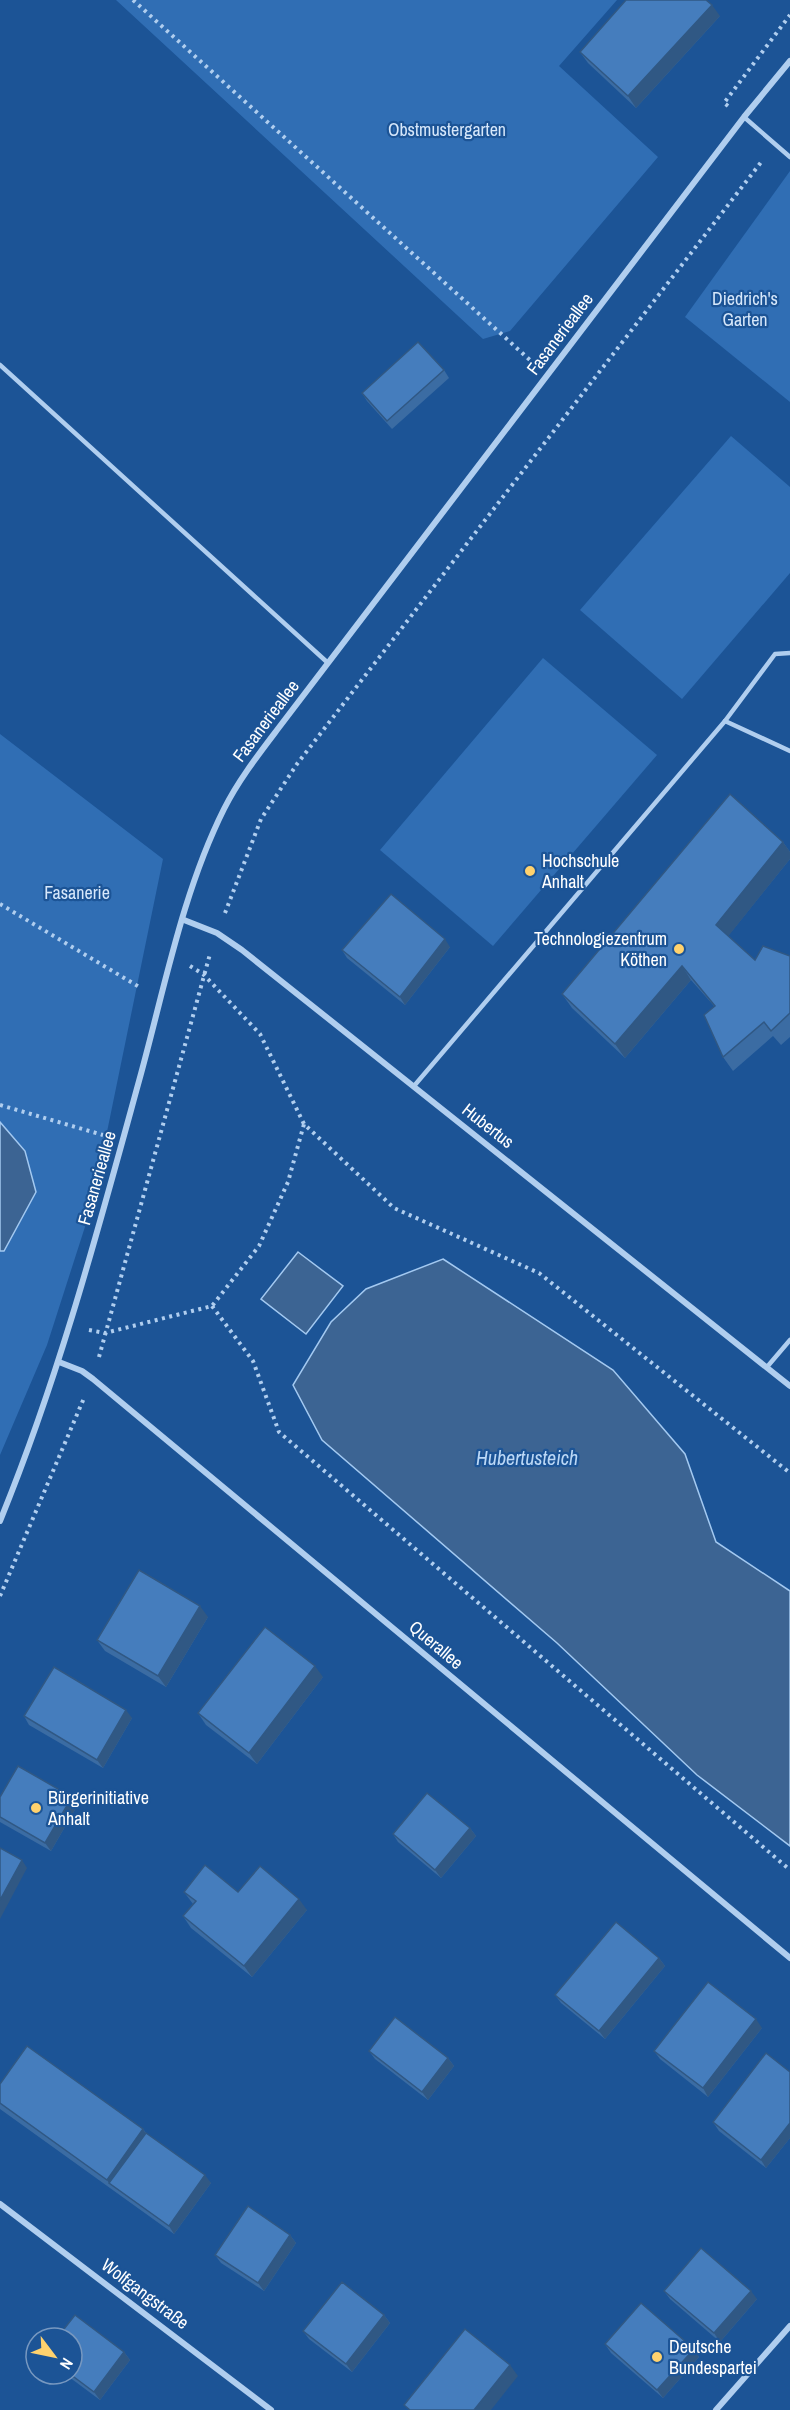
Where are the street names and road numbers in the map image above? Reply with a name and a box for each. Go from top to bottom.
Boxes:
street label: Fasanerieallee [520,287,599,380]
street label: Fasanerieallee [226,674,305,767]
street label: Hubertus [457,1097,520,1154]
street label: Fasanerieallee [71,1128,122,1228]
street label: Querallee [404,1614,469,1675]
street label: Wolfgangstraße [96,2252,194,2335]

